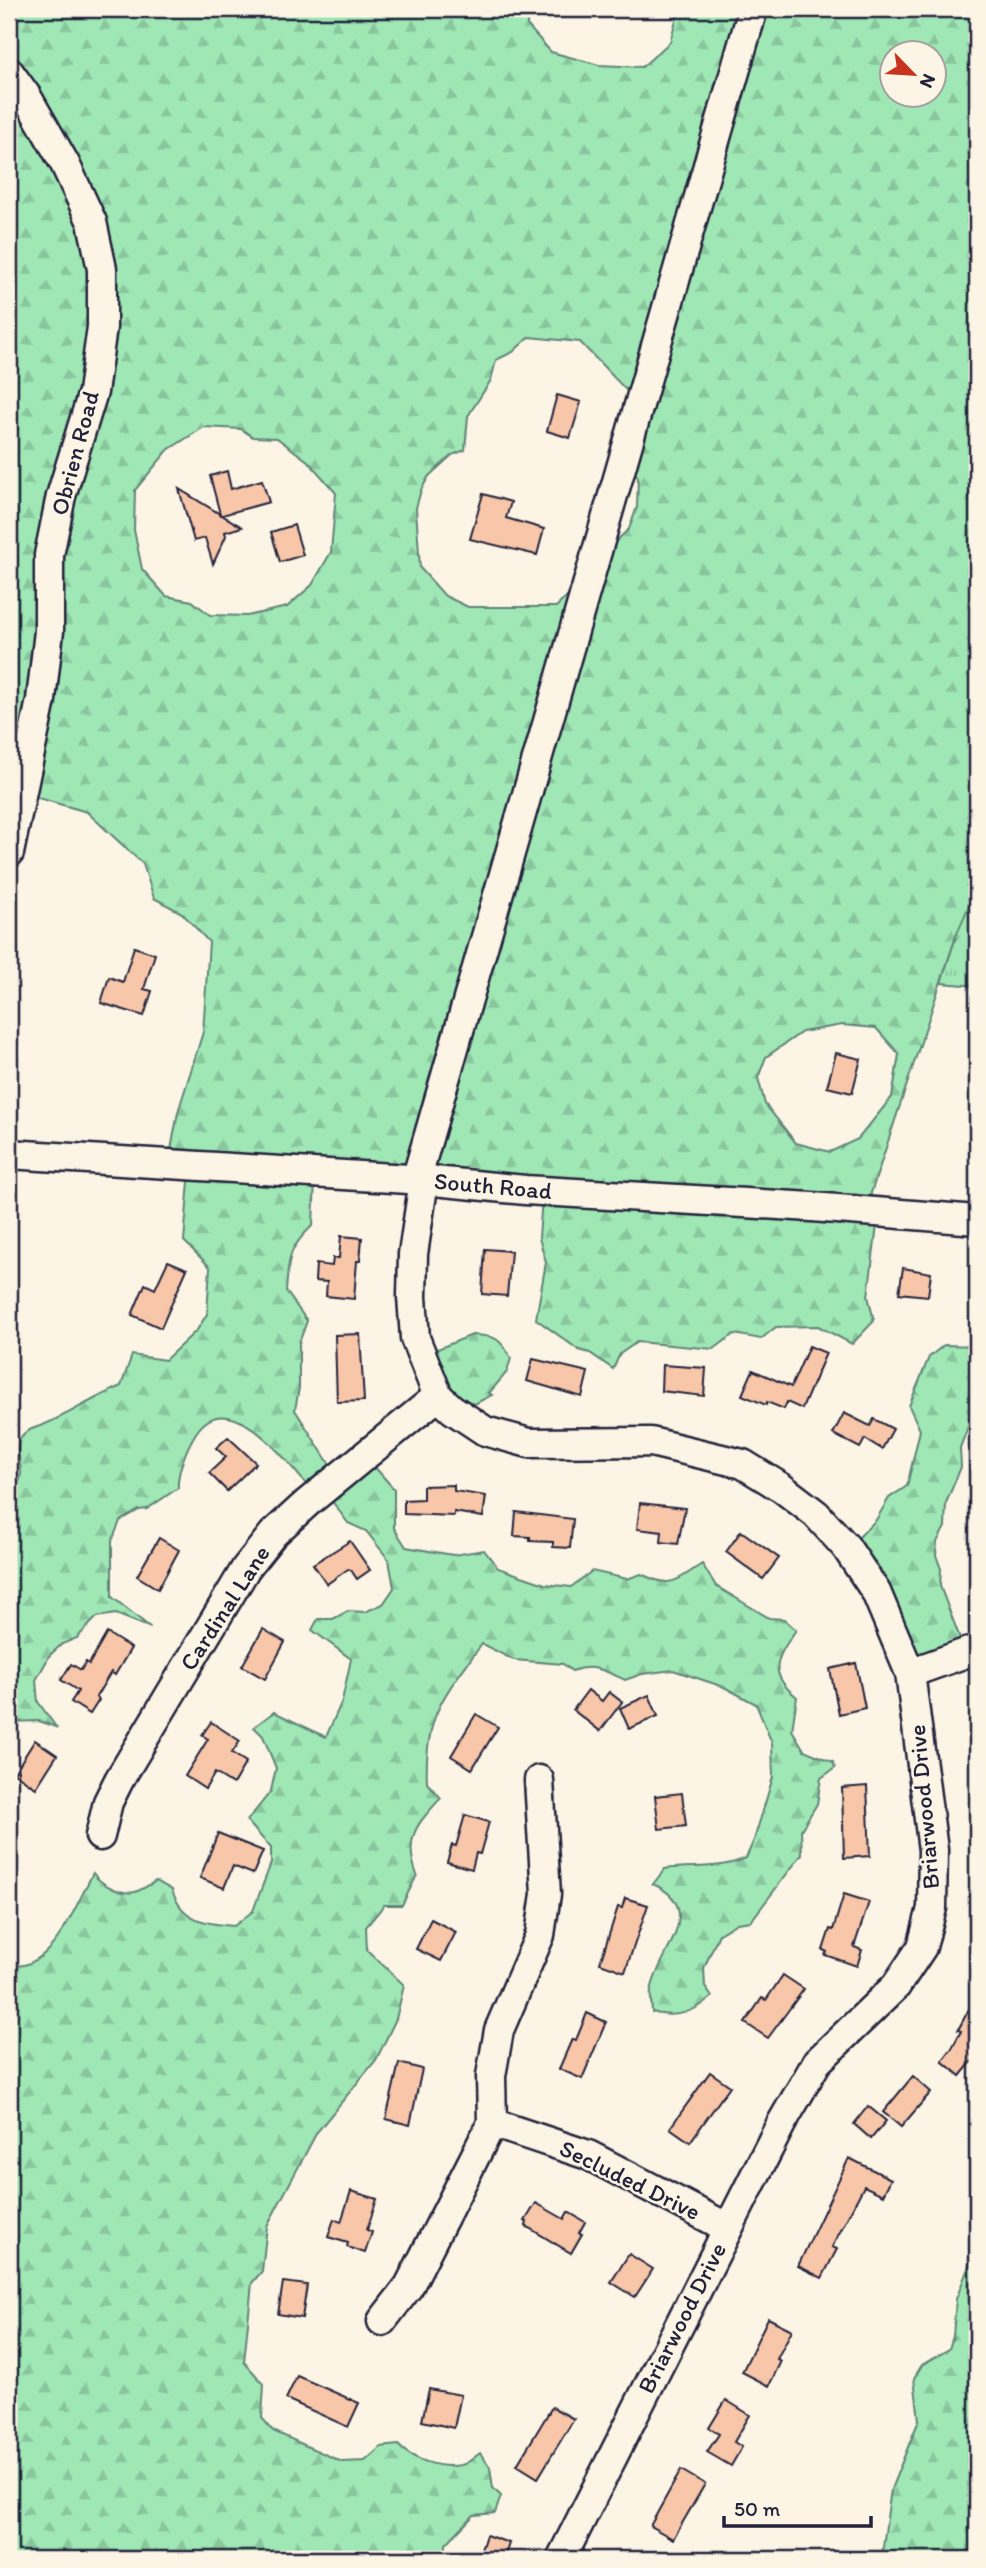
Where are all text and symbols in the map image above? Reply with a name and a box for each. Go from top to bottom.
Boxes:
north arrow [878,38,948,108]
text: N [915,70,941,92]
street label: Obrien Road [44,387,105,518]
street label: South Road [433,1166,553,1205]
street label: Cardinal Lane [173,1540,276,1676]
street label: Briarwood Drive [902,1723,945,1891]
street label: Secluded Drive [555,2133,705,2226]
street label: Briarwood Drive [631,2238,732,2398]
scale bar [724,2484,870,2528]
text: 50 m [734,2496,781,2521]

